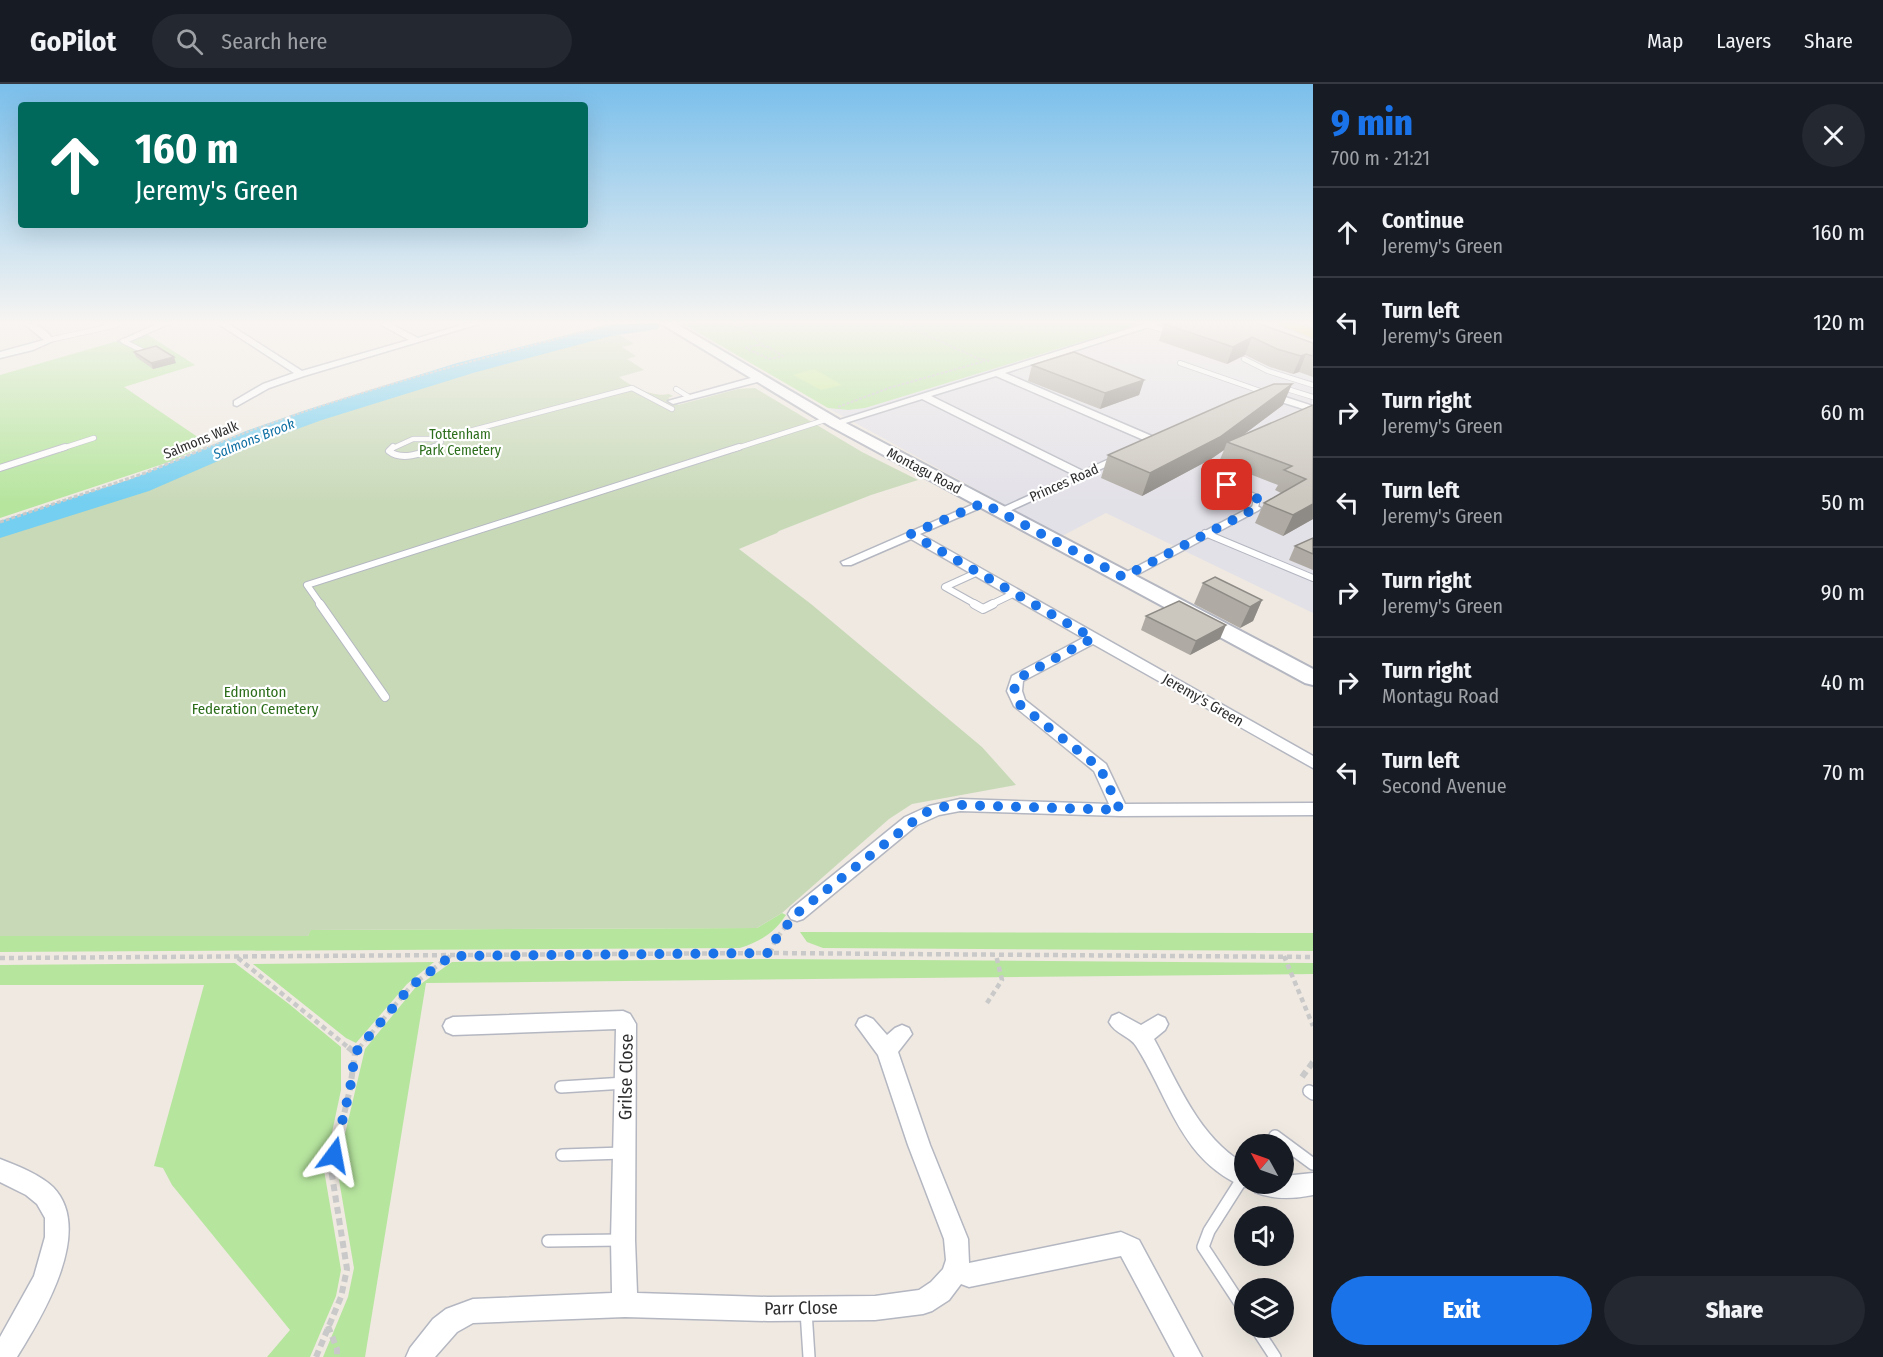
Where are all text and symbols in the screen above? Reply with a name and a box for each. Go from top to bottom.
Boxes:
search box [152,14,572,68]
text: GoPilot [30,25,116,58]
icon: search [173,25,206,58]
text: Search here [221,28,327,55]
text: Map [1647,28,1683,54]
text: Layers [1716,28,1771,54]
text: Share [1804,28,1853,54]
text: 9 min [1331,101,1413,145]
button: close [1802,104,1865,167]
text: 160 m [135,124,238,174]
icon: ahead [36,126,114,204]
text: 700 m · 21:21 [1331,146,1430,170]
text: Jeremy's Green [135,175,298,207]
text: Continue [1382,207,1464,234]
icon: ahead [1331,216,1364,249]
text: 160 m [1812,219,1865,246]
text: Jeremy's Green [1382,234,1503,258]
text: Turn left [1382,297,1460,324]
icon: left [1331,306,1364,339]
text: 120 m [1813,309,1865,336]
text: Jeremy's Green [1382,324,1503,348]
text: Turn right [1382,387,1471,414]
icon: right [1331,396,1364,429]
text: 60 m [1821,399,1865,426]
text: Jeremy's Green [1382,414,1503,438]
water label: Salmons Brook [210,415,297,463]
street label: Salmons Walk [161,417,241,463]
park label: Tottenham Park Cemetery [419,426,502,459]
street label: Montagu Road [884,444,964,498]
pin [1201,459,1252,510]
street label: Princes Road [1027,460,1101,506]
icon: arrive [1210,468,1243,501]
text: Turn left [1382,477,1460,504]
icon: left [1331,486,1364,519]
text: 50 m [1821,489,1865,516]
text: Jeremy's Green [1382,504,1503,528]
text: Turn right [1382,567,1471,594]
icon: right [1331,576,1364,609]
text: 90 m [1821,579,1865,606]
text: Jeremy's Green [1382,594,1503,618]
text: Turn right [1382,657,1471,684]
icon: right [1331,666,1364,699]
text: 40 m [1821,669,1865,696]
street label: Jeremy's Green [1159,670,1247,730]
park label: Edmonton Federation Cemetery [192,683,319,718]
text: Montagu Road [1382,684,1499,708]
text: Turn left [1382,747,1460,774]
icon: left [1331,756,1364,789]
text: 70 m [1823,759,1865,786]
text: Second Avenue [1382,774,1507,798]
street label: Grilse Close [614,1034,638,1120]
position arrow [302,1123,366,1187]
north arrow [1234,1134,1294,1194]
map controls [1234,1134,1294,1338]
button: sound [1234,1206,1294,1266]
button: Exit [1331,1276,1592,1345]
button: Share [1604,1276,1865,1345]
button: layers [1234,1278,1294,1338]
street label: Parr Close [764,1296,838,1320]

